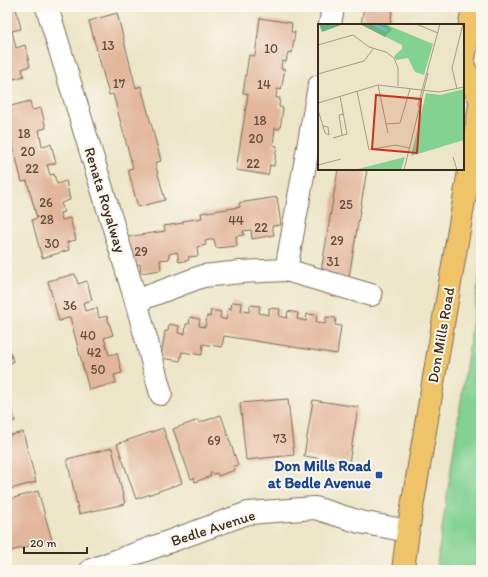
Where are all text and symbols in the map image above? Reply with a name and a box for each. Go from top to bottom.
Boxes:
inset map [318,24,464,170]
house number: 13 [101,38,115,53]
house number: 10 [264,41,278,56]
house number: 17 [113,76,126,91]
house number: 14 [257,77,271,92]
house number: 18 [253,113,267,128]
house number: 18 [17,126,31,141]
house number: 20 [249,131,263,146]
house number: 20 [21,144,35,159]
street label: Renata Royalway [80,145,130,255]
house number: 22 [246,156,260,171]
house number: 22 [25,161,39,176]
house number: 26 [39,195,53,210]
house number: 25 [339,197,353,212]
house number: 28 [40,212,54,227]
house number: 44 [228,213,244,228]
house number: 22 [254,220,268,235]
house number: 29 [330,233,344,248]
house number: 30 [44,236,60,251]
house number: 29 [134,244,148,259]
house number: 31 [326,254,340,269]
street label: Don Mills Road [424,286,458,384]
house number: 36 [63,298,77,313]
house number: 40 [80,328,96,343]
house number: 42 [87,345,101,360]
house number: 50 [91,362,105,377]
house number: 73 [273,431,287,446]
house number: 69 [207,433,221,448]
place label: Don Mills Road at Bedle Avenue [268,457,372,492]
marker: Don Mills Road at Bedle Avenue [374,470,384,480]
street label: Bedle Avenue [169,506,257,550]
scale bar [24,529,87,555]
text: 20 m [30,536,57,550]

